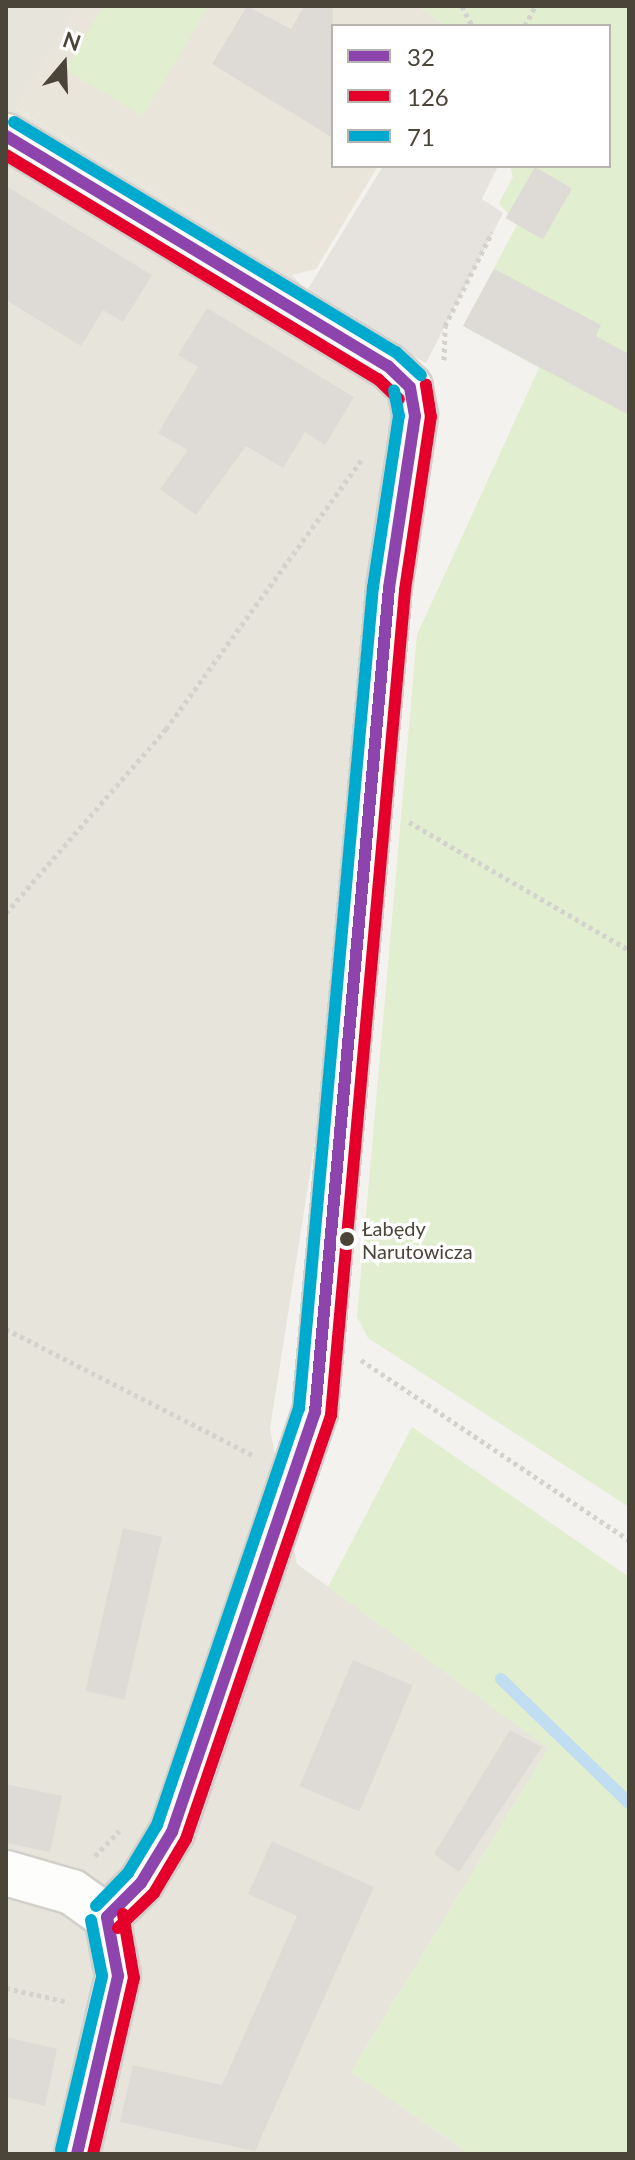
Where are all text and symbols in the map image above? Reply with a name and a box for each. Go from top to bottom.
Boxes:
north arrow [24,24,104,104]
legend [331,24,611,168]
text: N [60,25,84,56]
text: 32 [407,42,435,71]
text: 126 [407,82,449,111]
text: 71 [407,122,435,151]
place label: Łabędy Narutowicza [362,1216,473,1263]
marker: Łabędy Narutowicza [339,1231,355,1247]

